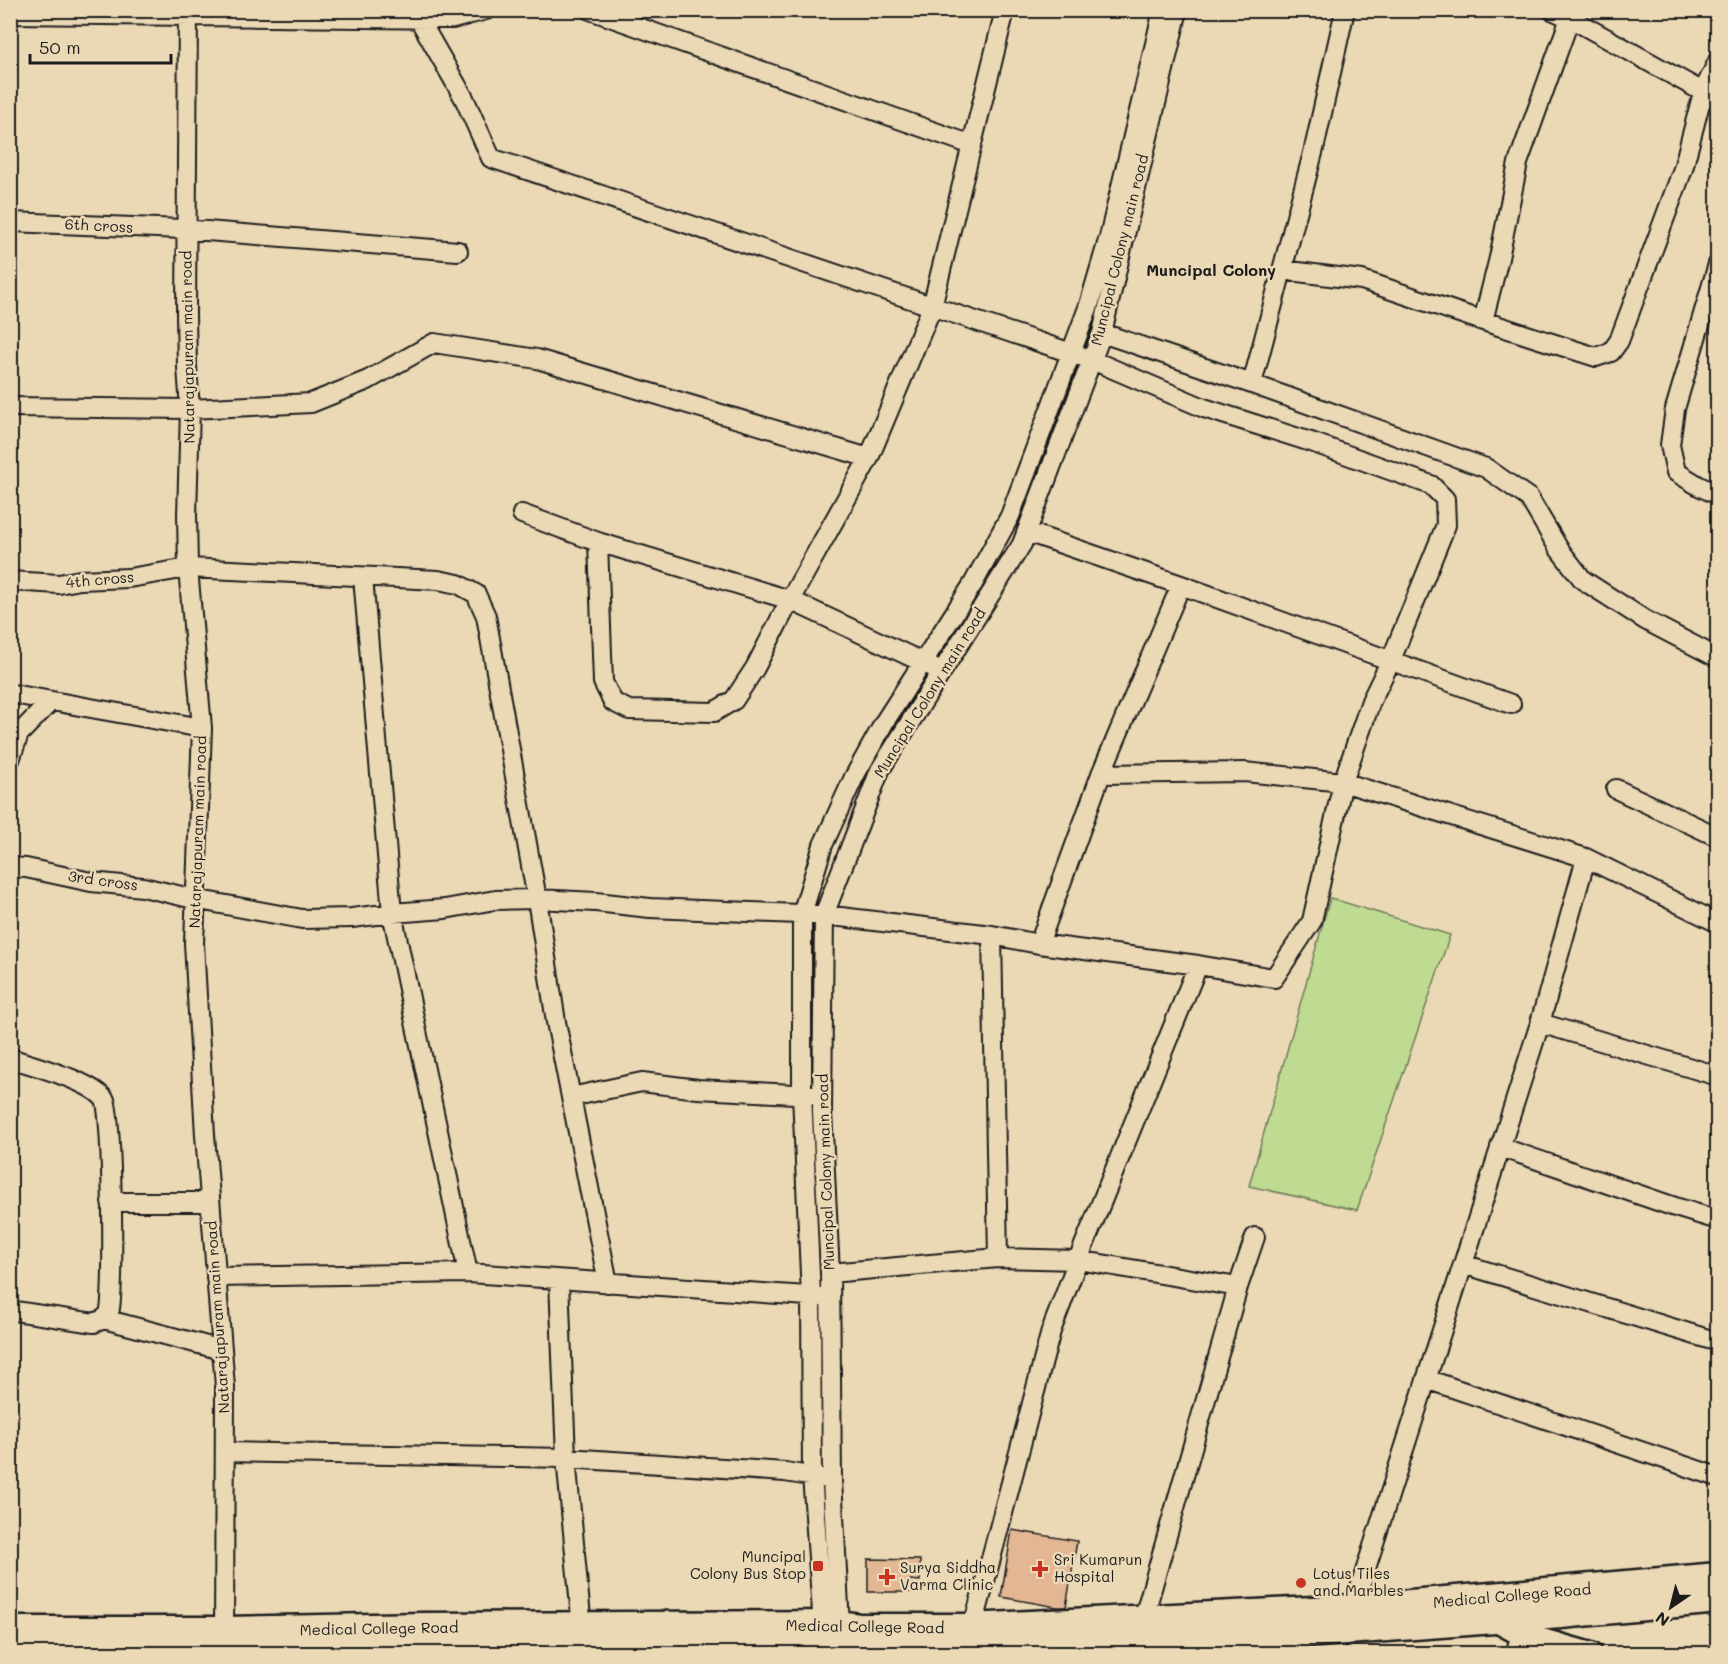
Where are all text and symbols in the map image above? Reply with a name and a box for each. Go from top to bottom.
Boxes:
scale bar [30,27,171,65]
text: 50 m [39,35,81,59]
street label: Muncipal Colony main road [1086,152,1153,348]
street label: 6th cross [64,213,134,237]
street label: Natarajapuram main road [175,250,199,444]
district label: Muncipal Colony [1146,259,1276,280]
street label: 4th cross [65,566,135,592]
street label: Muncipal Colony main road [869,604,990,781]
street label: Natarajapuram main road [184,735,210,929]
street label: 3rd cross [67,865,139,895]
street label: Muncipal Colony main road [812,1073,838,1271]
street label: Natarajapuram main road [200,1220,234,1414]
place label: Muncipal Colony Bus Stop [690,1546,806,1583]
place label: Sri Kumarun Hospital [1054,1549,1142,1586]
place label: Surya Siddha Varma Clinic [900,1557,996,1594]
marker: Muncipal Colony Bus Stop [811,1559,825,1573]
marker: Sri Kumarun Hospital [1031,1560,1049,1578]
place label: Lotus Tiles and Marbles [1313,1563,1404,1600]
marker: Surya Siddha Varma Clinic [878,1568,896,1586]
marker: Lotus Tiles and Marbles [1294,1576,1308,1590]
north arrow [1641,1577,1701,1637]
street label: Medical College Road [1432,1578,1592,1612]
text: N [1651,1608,1673,1632]
street label: Medical College Road [786,1615,945,1637]
street label: Medical College Road [299,1617,458,1639]

